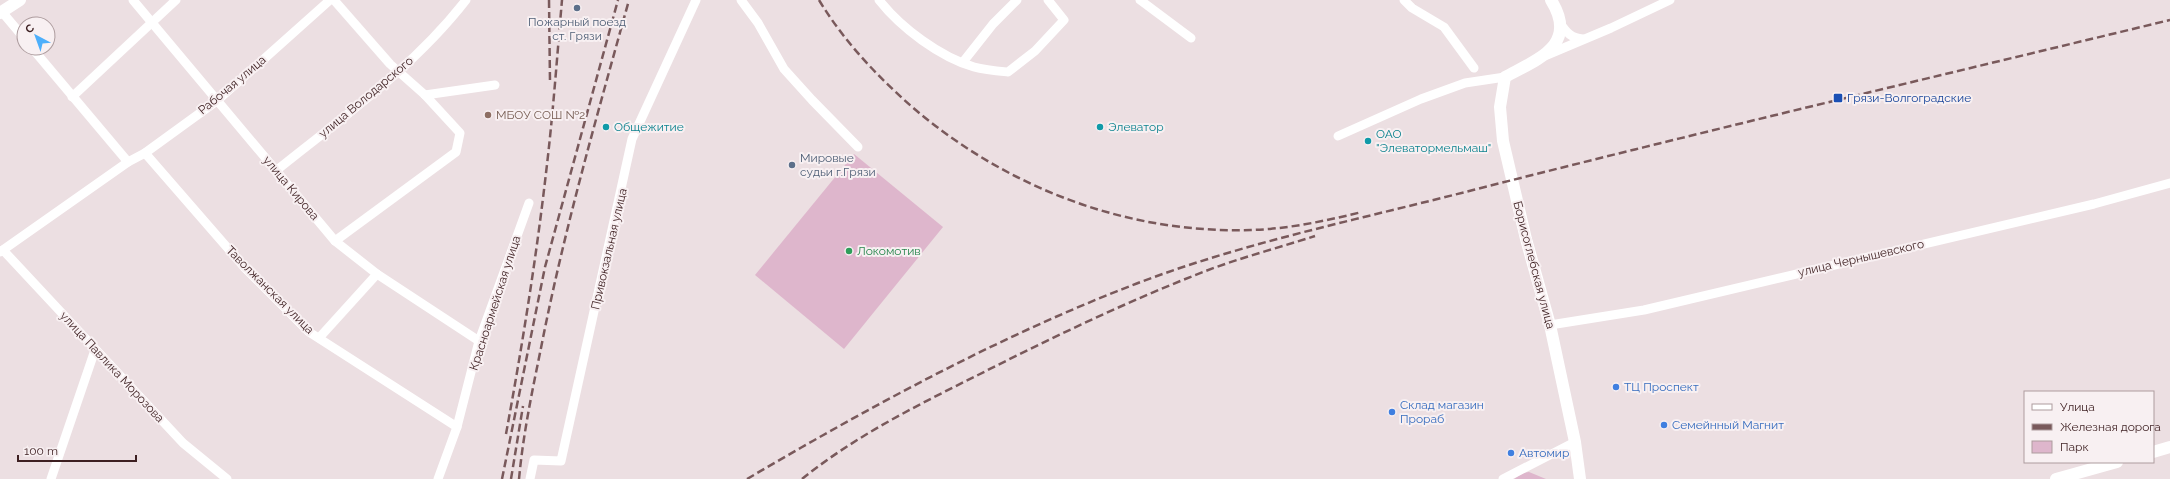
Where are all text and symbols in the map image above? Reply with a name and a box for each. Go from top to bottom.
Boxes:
marker: Пожарный поезд ст. Грязи [572,3,582,13]
place label: Пожарный поезд ст. Грязи [528,15,626,43]
north arrow [16,16,56,56]
text: С [23,21,37,36]
street label: Рабочая улица [195,53,269,117]
street label: улица Володарского [316,53,416,141]
place label: Грязи-Волгоградские [1847,91,1971,105]
marker: Грязи-Волгоградские [1832,92,1844,104]
place label: МБОУ СОШ №2 [496,108,585,122]
marker: МБОУ СОШ №2 [483,110,493,120]
place label: Общежитие [614,120,684,134]
place label: Элеватор [1108,120,1164,134]
marker: Общежитие [601,122,611,132]
marker: Элеватор [1095,122,1105,132]
place label: ОАО "Элеватормельмаш" [1376,127,1491,155]
marker: ОАО "Элеватормельмаш" [1363,136,1373,146]
place label: Мировые судьи г.Грязи [800,151,876,179]
street label: улица Кирова [260,153,322,223]
marker: Мировые судьи г.Грязи [787,160,797,170]
street label: Привокзальная улица [588,187,630,311]
street label: Борисоглебская улица [1510,200,1558,330]
street label: Красноармейская улица [467,234,523,372]
street label: улица Чернышевского [1797,237,1925,279]
street label: Таволжанская улица [223,243,317,337]
place label: Локомотив [857,244,921,258]
marker: Локомотив [844,246,854,256]
street label: улица Павлика Морозова [57,309,167,425]
place label: ТЦ Проспект [1624,380,1699,394]
marker: ТЦ Проспект [1611,382,1621,392]
legend [2024,391,2154,463]
place label: Склад магазин Прораб [1400,398,1484,426]
text: Улица [2060,400,2095,414]
marker: Склад магазин Прораб [1387,407,1397,417]
place label: Семейнный Магнит [1672,418,1784,432]
marker: Семейнный Магнит [1659,420,1669,430]
text: Железная дорога [2060,420,2161,434]
scale bar [18,437,136,463]
text: Парк [2060,440,2089,454]
text: 100 m [24,444,58,458]
place label: Автомир [1519,446,1569,460]
marker: Автомир [1506,448,1516,458]

